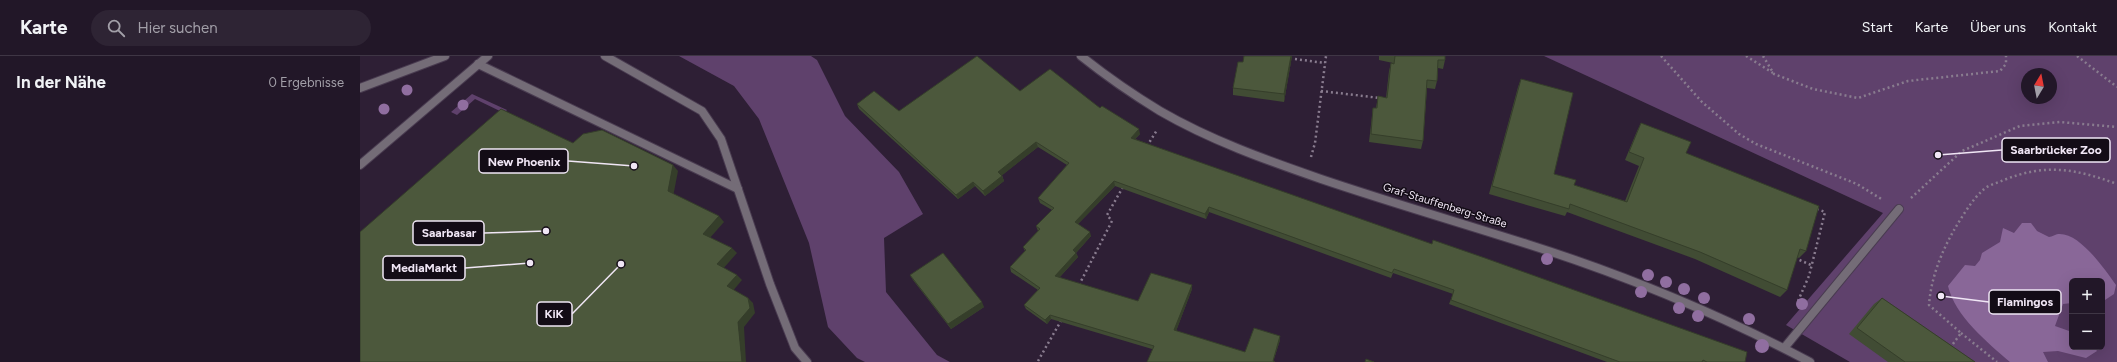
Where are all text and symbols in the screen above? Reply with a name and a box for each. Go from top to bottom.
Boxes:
search box [91,10,371,46]
text: Karte [20,16,67,39]
icon: search [105,17,127,39]
text: Hier suchen [137,19,218,37]
text: Start [1862,19,1893,36]
text: Karte [1915,19,1948,36]
text: Über uns [1970,19,2026,36]
text: Kontakt [2048,19,2097,36]
north arrow [2021,68,2057,104]
text: In der Nähe [16,72,106,92]
text: 0 Ergebnisse [269,75,344,90]
callout: Saarbrücker Zoo [2002,138,2110,162]
text: Saarbrücker Zoo [2010,143,2102,157]
callout: New Phoenix [479,149,568,173]
text: New Phoenix [488,155,561,169]
street label: Graf-Stauffenberg-Straße [1381,180,1508,231]
callout: Saarbasar [413,221,484,245]
text: Saarbasar [422,226,477,240]
callout: MediaMarkt [383,256,465,280]
text: MediaMarkt [391,261,457,275]
map controls [2069,278,2105,350]
button: + [2069,278,2105,314]
callout: Flamingos [1989,290,2061,314]
text: Flamingos [1997,295,2054,309]
callout: KiK [537,302,572,326]
text: KiK [544,307,564,321]
button: − [2069,314,2105,350]

